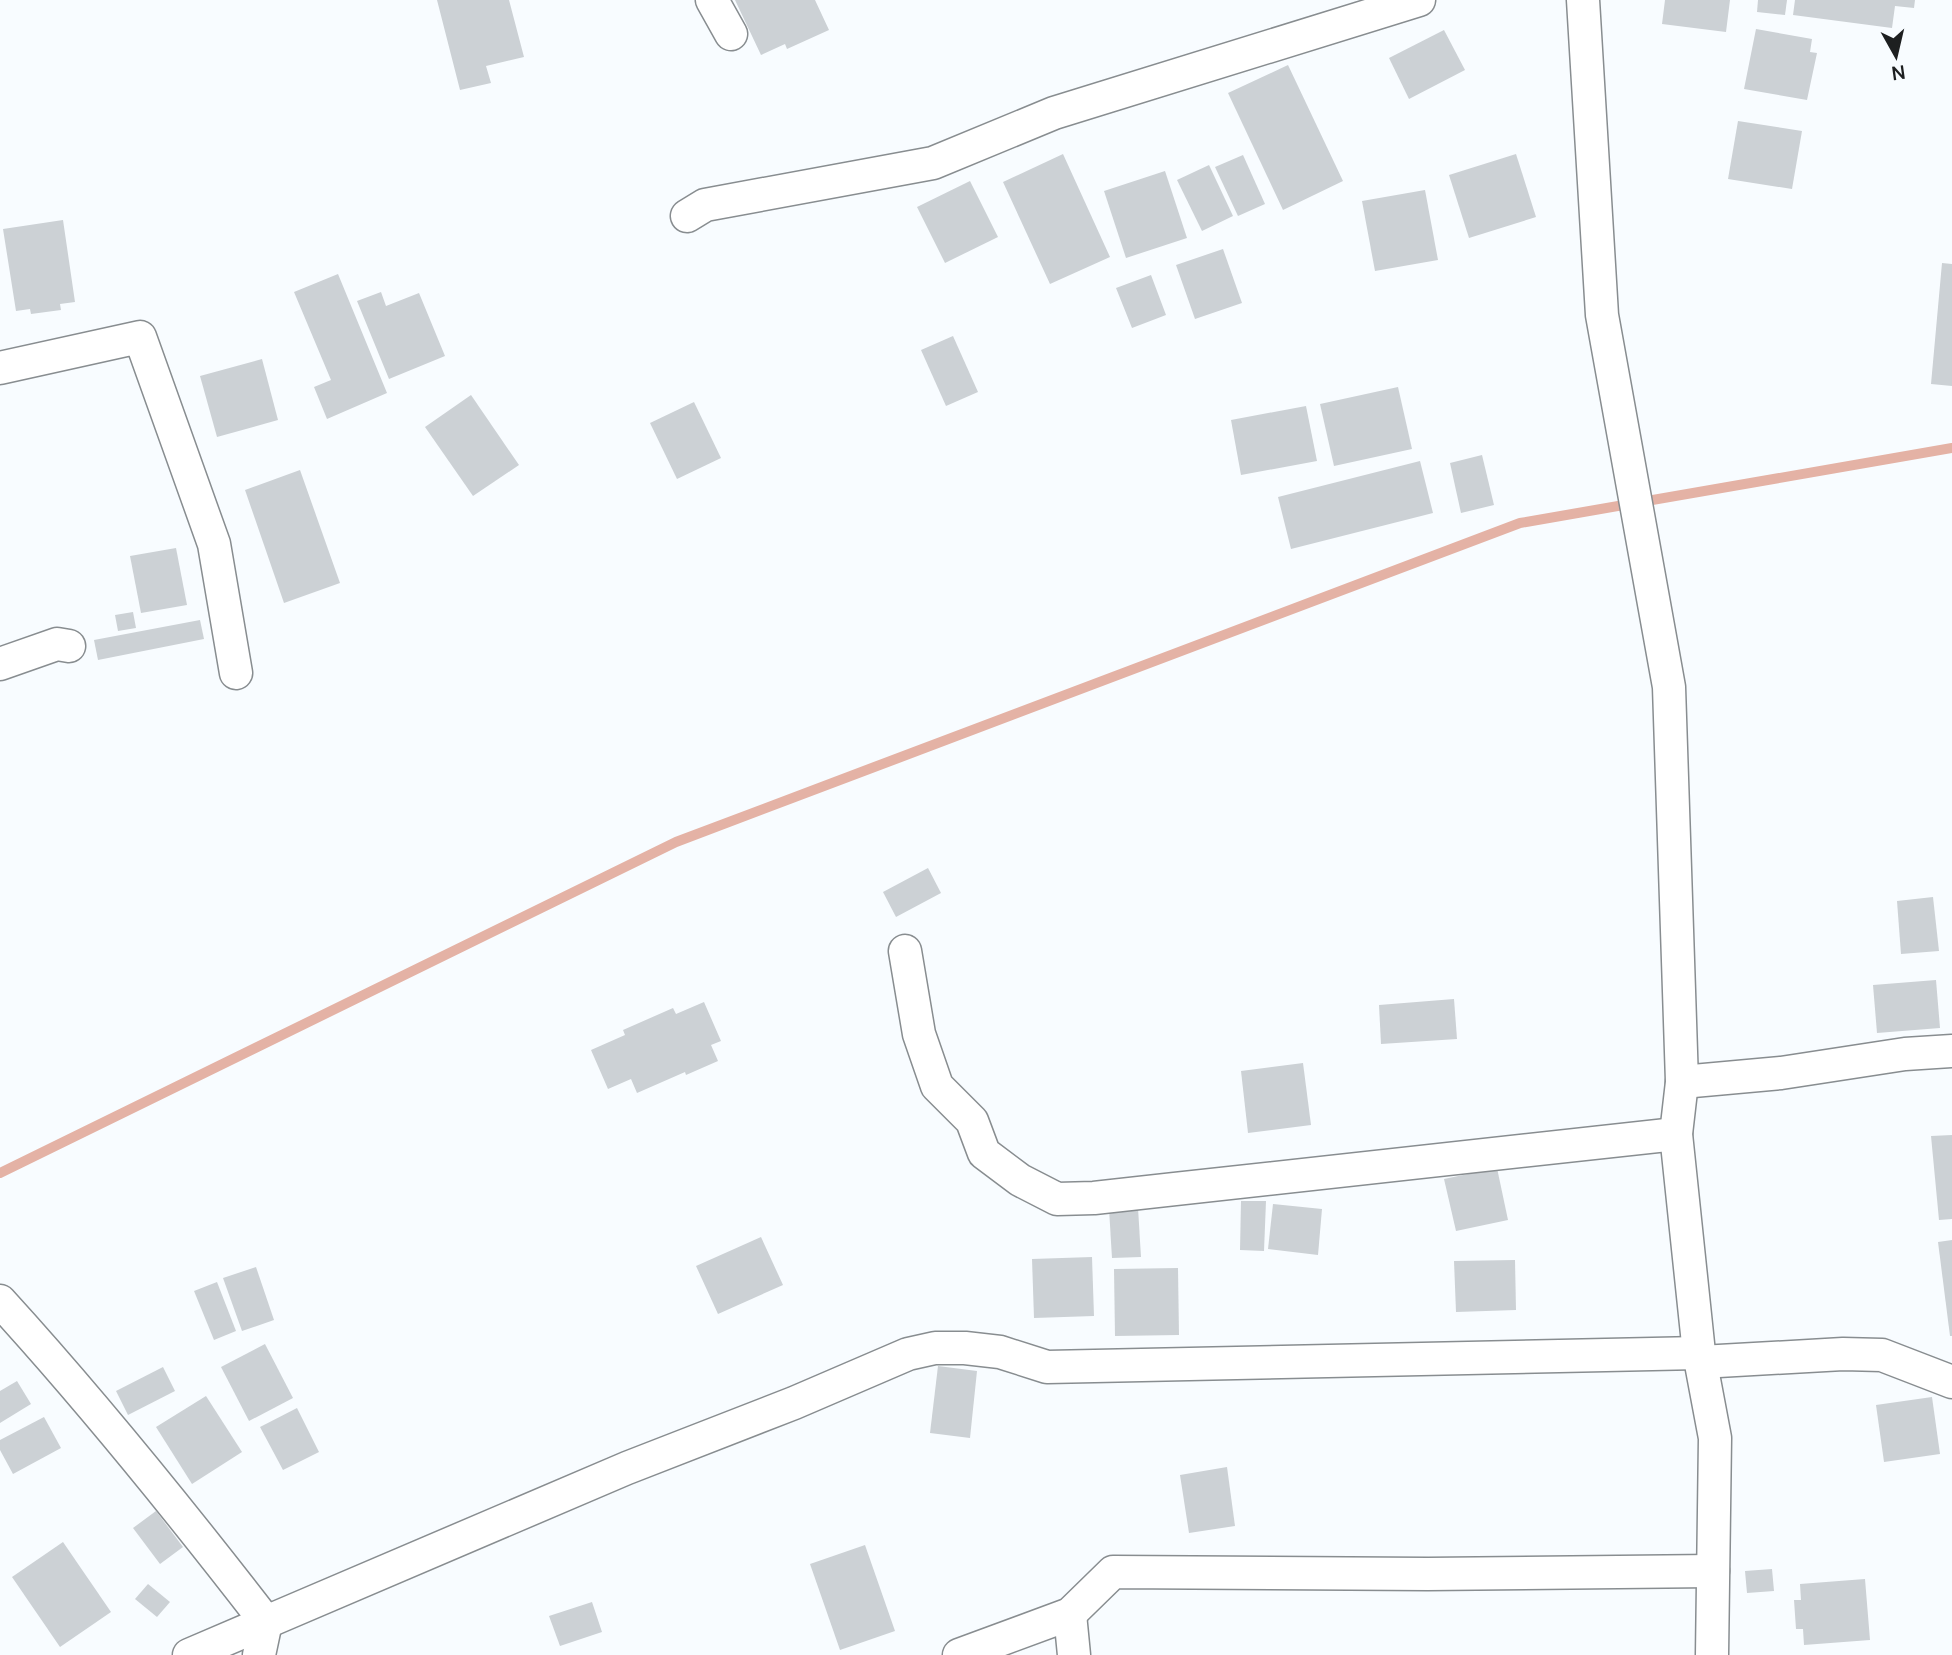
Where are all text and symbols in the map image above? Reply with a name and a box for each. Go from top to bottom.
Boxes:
north arrow [1861,21,1931,91]
text: N [1890,59,1907,87]

